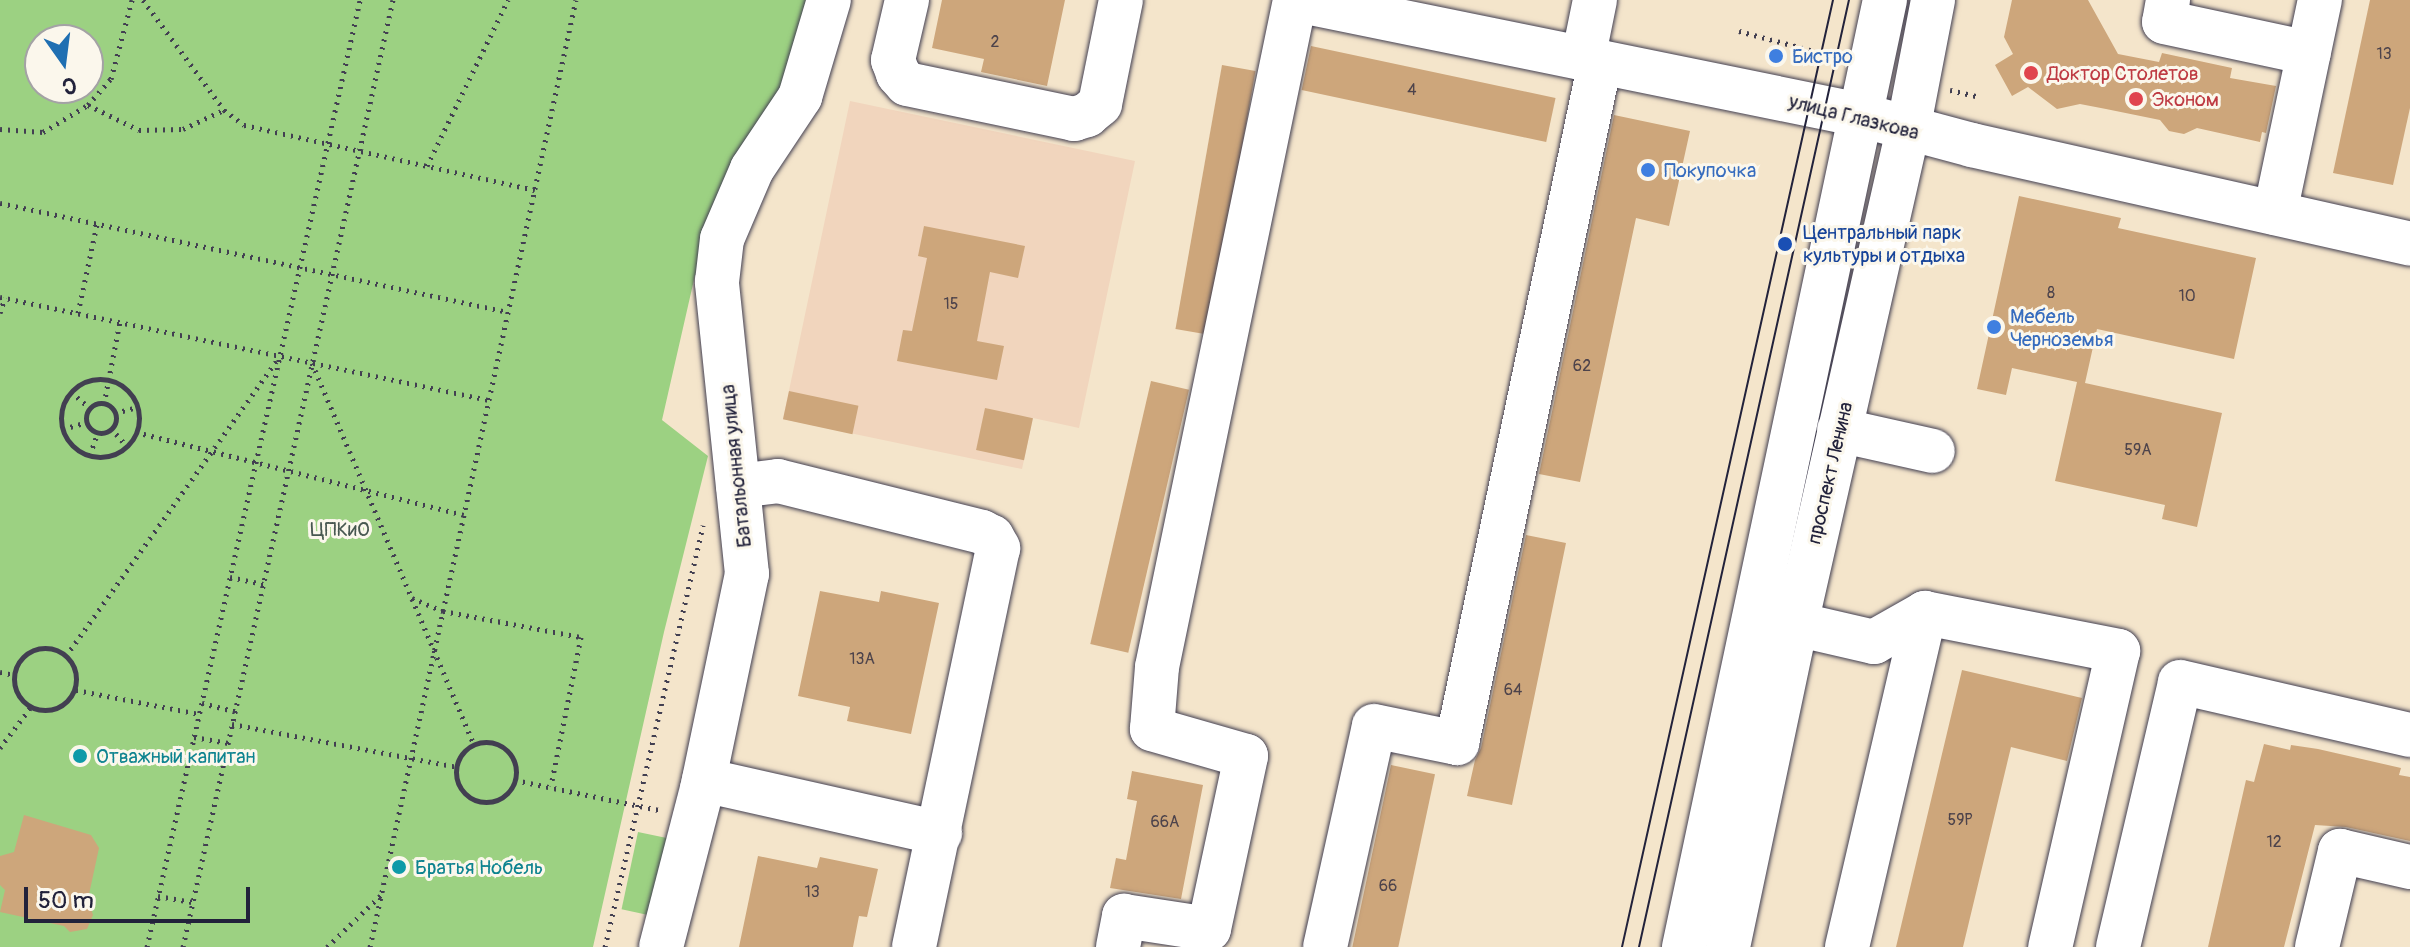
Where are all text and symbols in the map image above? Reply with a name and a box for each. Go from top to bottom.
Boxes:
north arrow [24,24,104,104]
house number: 2 [991,32,999,52]
place label: Бистро [1792,44,1853,68]
house number: 13 [2376,44,2392,64]
marker: Бистро [1767,47,1785,65]
place label: Доктор Столетов [2047,61,2199,85]
marker: Доктор Столетов [2022,64,2040,82]
text: С [59,70,79,101]
house number: 4 [1407,80,1417,100]
place label: Эконом [2152,87,2219,111]
street label: улица Глазкова [1786,89,1922,145]
marker: Эконом [2127,90,2145,108]
place label: Покупочка [1664,158,1756,182]
marker: Покупочка [1639,161,1657,179]
place label: Центральный парк культуры и отдыха [1803,220,1965,267]
marker: Центральный парк культуры и отдыха [1774,233,1796,255]
house number: 8 [2047,283,2055,303]
house number: 10 [2178,286,2196,306]
house number: 15 [944,294,958,314]
place label: Мебель Черноземья [2010,304,2113,351]
marker: Мебель Черноземья [1985,318,2003,336]
house number: 62 [1573,356,1591,376]
street label: Батальонная улица [716,383,756,549]
street label: проспект Ленина [1802,400,1858,546]
house number: 59А [2124,440,2152,460]
park label: ЦПКиО [310,517,370,541]
house number: 13А [849,649,875,669]
house number: 64 [1504,680,1522,700]
place label: Отважный капитан [96,744,255,768]
marker: Отважный капитан [71,747,89,765]
house number: 59Р [1948,810,1972,830]
house number: 66А [1150,812,1180,832]
house number: 12 [2266,832,2282,852]
place label: Братья Нобель [415,855,543,879]
marker: Братья Нобель [390,858,408,876]
scale bar [28,871,254,921]
house number: 66 [1379,876,1397,896]
house number: 13 [804,882,820,902]
text: 50 m [38,886,94,915]

